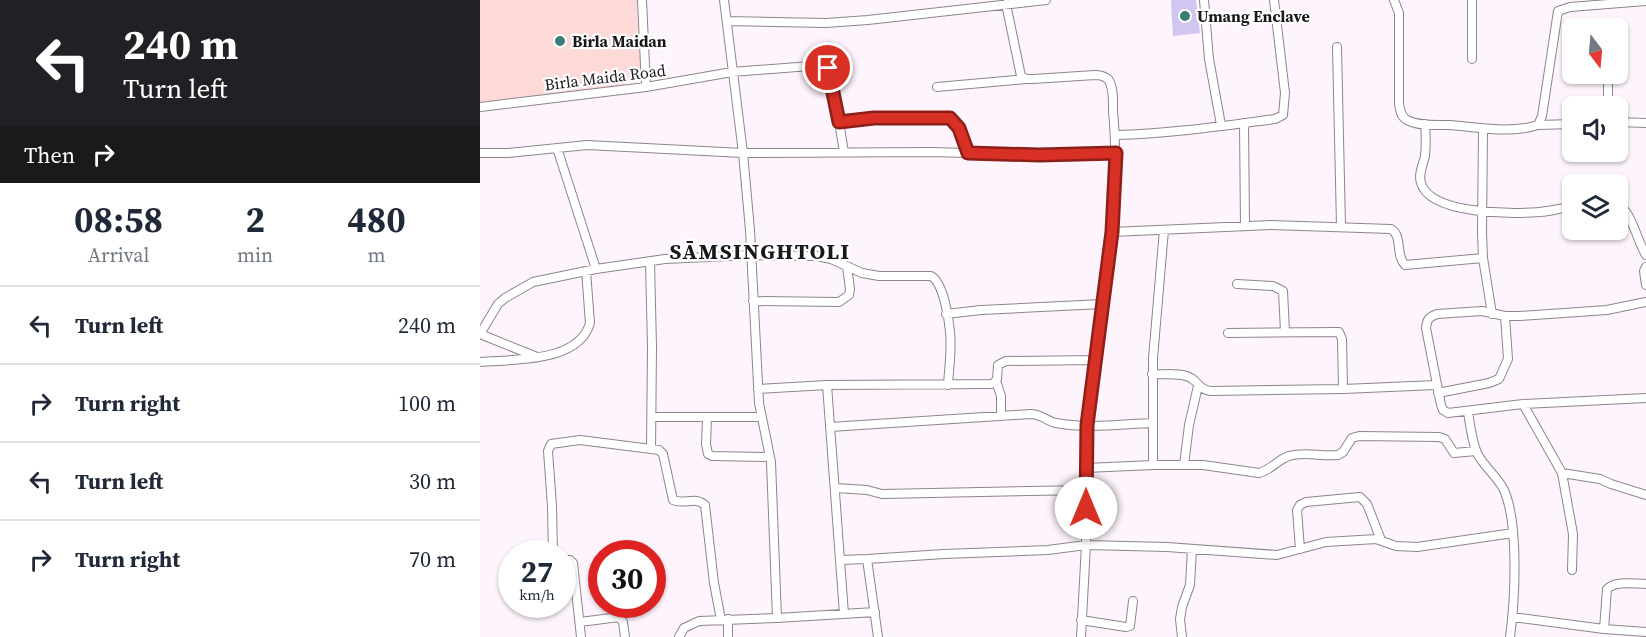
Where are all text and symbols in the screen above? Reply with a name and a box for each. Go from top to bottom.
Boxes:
place label: Umang Enclave [1197,5,1310,27]
marker: Umang Enclave [1178,9,1192,23]
text: 240 m [123,15,238,73]
north arrow [1562,18,1628,84]
map controls [1562,18,1628,240]
icon: left [24,24,102,102]
place label: Birla Maidan [572,30,667,52]
marker: Birla Maidan [553,34,567,48]
pin [802,42,853,93]
icon: arrive [811,51,844,84]
street label: Birla Maida Road [543,59,667,95]
text: Turn left [123,70,227,107]
button: sound [1562,96,1628,162]
icon: right [87,138,120,171]
text: Then [24,140,75,170]
button: layers [1562,174,1628,240]
text: 08:58 [74,195,163,244]
text: 2 [245,195,265,244]
text: 480 [347,195,406,244]
district label: SĀMSINGHTOLI [669,236,851,266]
text: Arrival [88,241,149,269]
text: min [237,241,273,269]
text: m [368,241,386,269]
icon: left [24,309,57,342]
text: Turn left [75,310,163,340]
text: 240 m [398,310,456,340]
icon: right [24,387,57,420]
text: Turn right [75,388,180,418]
text: 100 m [398,388,456,418]
icon: left [24,465,57,498]
text: Turn left [75,466,163,496]
text: 30 m [409,466,456,496]
position arrow [1054,476,1118,540]
speed limit sign: 30 [588,540,666,618]
icon: right [24,543,57,576]
text: Turn right [75,544,180,574]
text: 70 m [409,544,456,574]
text: 27 [521,551,553,592]
text: km/h [519,584,555,605]

